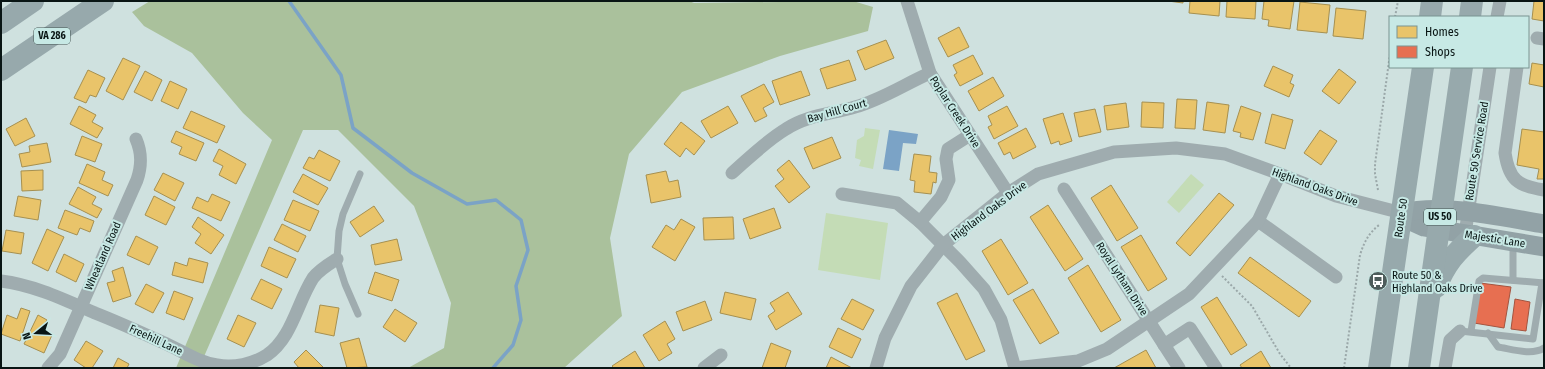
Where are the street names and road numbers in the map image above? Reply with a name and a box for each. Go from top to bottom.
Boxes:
road number: VA 286 [34,28,70,44]
street label: Poplar Creek Drive [927,74,983,150]
street label: Bay Hill Court [806,96,868,126]
street label: Route 50 Service Road [1463,101,1491,201]
street label: Highland Oaks Drive [1270,165,1360,209]
street label: Highland Oaks Drive [949,179,1029,243]
street label: Route 50 [1392,197,1410,239]
road number: US 50 [1424,209,1456,225]
street label: Wheatland Road [82,220,124,292]
street label: Majestic Lane [1464,228,1526,250]
street label: Royal Lytham Drive [1093,240,1151,318]
street label: Freehill Lane [127,322,185,358]

